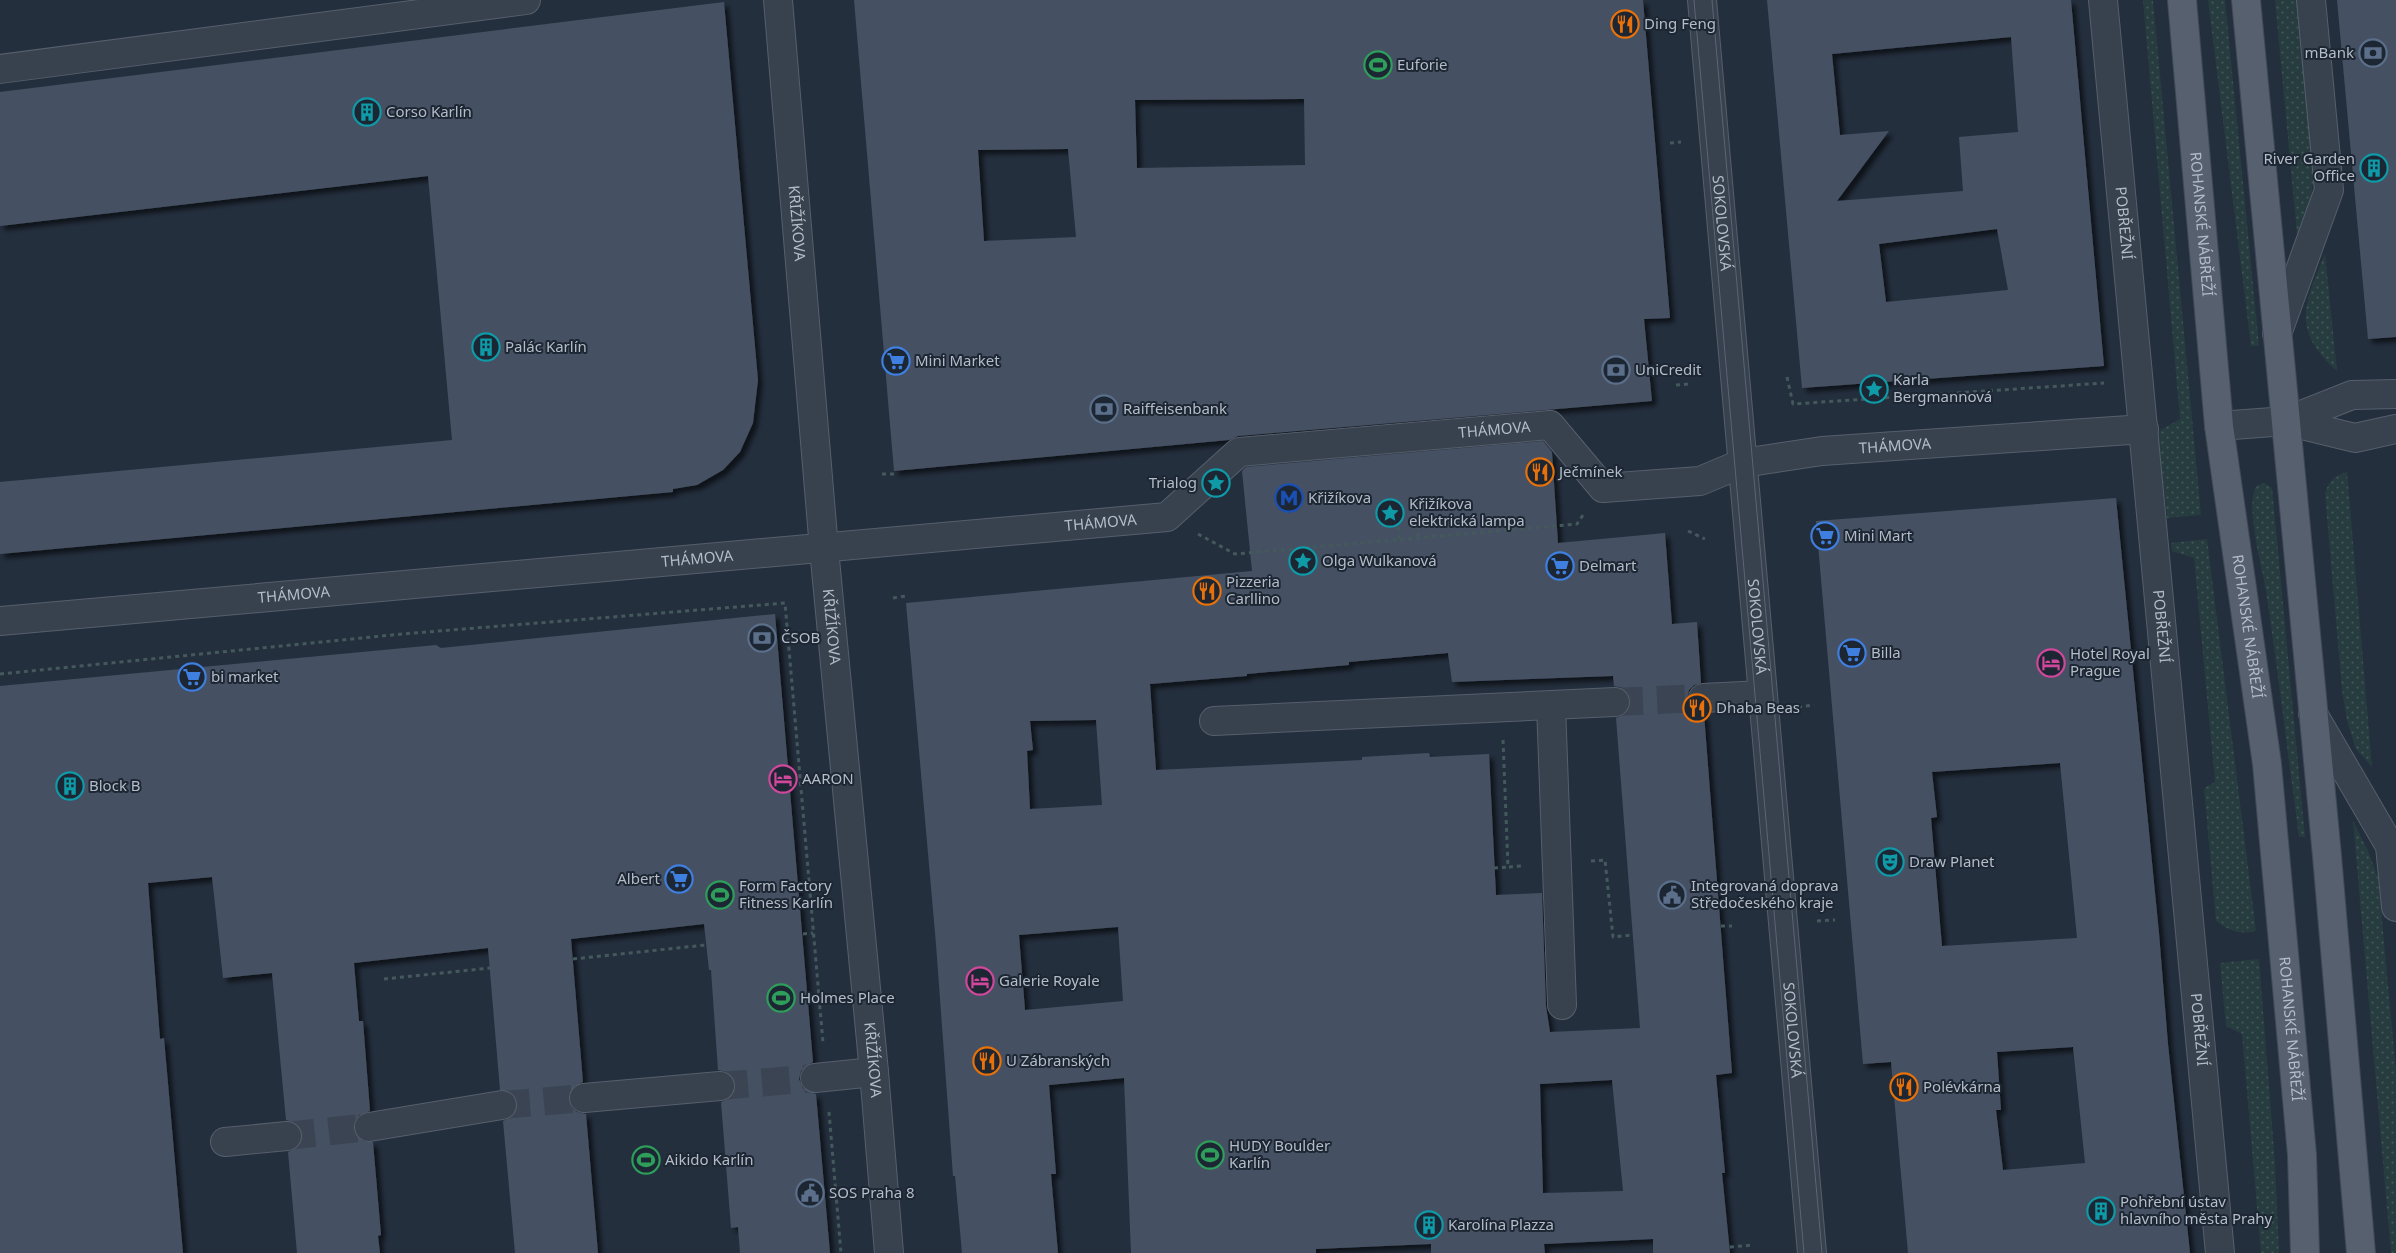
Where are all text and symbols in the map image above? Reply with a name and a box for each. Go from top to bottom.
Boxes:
restaurant icon: Ding Feng [1610,9,1640,39]
place label: Ding Feng [1644,13,1716,33]
bank icon: mBank [2358,38,2388,68]
place label: mBank [2305,42,2354,62]
sports icon: Euforie [1363,50,1393,80]
place label: Euforie [1397,54,1447,74]
building icon: Corso Karlín [352,97,382,127]
place label: Corso Karlín [386,101,472,121]
place label: River Garden Office [2263,148,2355,185]
street label: ROHANSKÉ NÁBŘEŽÍ [2186,151,2219,297]
building icon: River Garden Office [2359,153,2389,183]
street label: SOKOLOVSKÁ [1708,174,1737,272]
street label: KŘIŽÍKOVA [785,184,811,262]
street label: POBŘEŽNÍ [2111,185,2138,260]
building icon: Palác Karlín [471,332,501,362]
place label: Palác Karlín [505,336,587,356]
supermarket icon: Mini Market [881,346,911,376]
place label: Mini Market [915,350,1000,370]
bank icon: UniCredit [1601,355,1631,385]
place label: UniCredit [1635,359,1702,379]
place label: Karla Bergmannová [1893,369,1992,406]
place icon: Karla Bergmannová [1859,374,1889,404]
bank icon: Raiffeisenbank [1089,394,1119,424]
place label: Raiffeisenbank [1123,398,1227,418]
street label: THÁMOVA [1457,416,1532,442]
street label: THÁMOVA [1858,433,1932,457]
restaurant icon: Ječmínek [1525,457,1555,487]
place label: Ječmínek [1557,461,1622,481]
place icon: Trialog [1201,468,1231,498]
place label: Trialog [1149,472,1197,492]
metro station icon: Křižíkova [1274,483,1304,513]
place label: Křižíkova [1308,487,1371,507]
place label: Křižíkova elektrická lampa [1409,493,1525,530]
place icon: Křižíkova elektrická lampa [1375,498,1405,528]
street label: THÁMOVA [1064,509,1138,535]
supermarket icon: Mini Mart [1810,521,1840,551]
place label: Mini Mart [1844,525,1913,545]
street label: THÁMOVA [660,545,734,571]
place icon: Olga Wulkanová [1288,546,1318,576]
place label: Olga Wulkanová [1322,550,1437,570]
supermarket icon: Delmart [1545,551,1575,581]
street label: ROHANSKÉ NÁBŘEŽÍ [2228,553,2269,699]
place label: Delmart [1579,555,1637,575]
place label: Pizzeria Carllino [1226,571,1280,608]
restaurant icon: Pizzeria Carllino [1192,576,1222,606]
street label: SOKOLOVSKÁ [1744,578,1772,676]
street label: THÁMOVA [257,581,331,607]
street label: KŘIŽÍKOVA [819,588,846,666]
street label: POBŘEŽNÍ [2149,589,2176,664]
bank icon: ČSOB [747,623,777,653]
place label: ČSOB [781,627,820,647]
supermarket icon: Billa [1837,638,1867,668]
place label: Billa [1871,642,1901,662]
place label: Hotel Royal Prague [2070,643,2150,680]
hotel icon: Hotel Royal Prague [2036,648,2066,678]
supermarket icon: bi market [177,662,207,692]
place label: bi market [211,666,279,686]
restaurant icon: Dhaba Beas [1682,693,1712,723]
place label: Dhaba Beas [1716,697,1800,717]
hotel icon: AARON [768,764,798,794]
place label: AARON [802,768,854,788]
building icon: Block B [55,771,85,801]
place label: Block B [89,775,141,795]
theatre icon: Draw Planet [1875,847,1905,877]
place label: Draw Planet [1909,851,1995,871]
supermarket icon: Albert [664,864,694,894]
place label: Albert [617,868,661,888]
place label: Form Factory Fitness Karlín [739,875,833,912]
place label: Integrovaná doprava Středočeského kraje [1691,875,1839,912]
sports icon: Form Factory Fitness Karlín [705,880,735,910]
public building icon: Integrovaná doprava Středočeského kraje [1657,880,1687,910]
street label: ROHANSKÉ NÁBŘEŽÍ [2275,956,2308,1102]
hotel icon: Galerie Royale [965,966,995,996]
place label: Galerie Royale [999,970,1100,990]
street label: SOKOLOVSKÁ [1779,981,1808,1079]
sports icon: Holmes Place [766,983,796,1013]
place label: Holmes Place [800,987,895,1007]
street label: POBŘEŽNÍ [2187,992,2213,1067]
street label: KŘIŽÍKOVA [860,1021,887,1099]
restaurant icon: U Zábranských [972,1046,1002,1076]
place label: U Zábranských [1006,1050,1110,1070]
restaurant icon: Polévkárna [1889,1072,1919,1102]
place label: Polévkárna [1923,1076,2001,1096]
place label: HUDY Boulder Karlín [1229,1135,1330,1172]
sports icon: HUDY Boulder Karlín [1195,1140,1225,1170]
sports icon: Aikido Karlín [631,1145,661,1175]
place label: Aikido Karlín [665,1149,753,1169]
public building icon: SOS Praha 8 [795,1178,825,1208]
place label: SOS Praha 8 [829,1182,915,1202]
place label: Pohřební ústav hlavního města Prahy [2120,1191,2273,1228]
building icon: Pohřební ústav hlavního města Prahy [2086,1196,2116,1226]
building icon: Karolína Plazza [1414,1210,1444,1240]
place label: Karolína Plazza [1448,1214,1554,1234]

